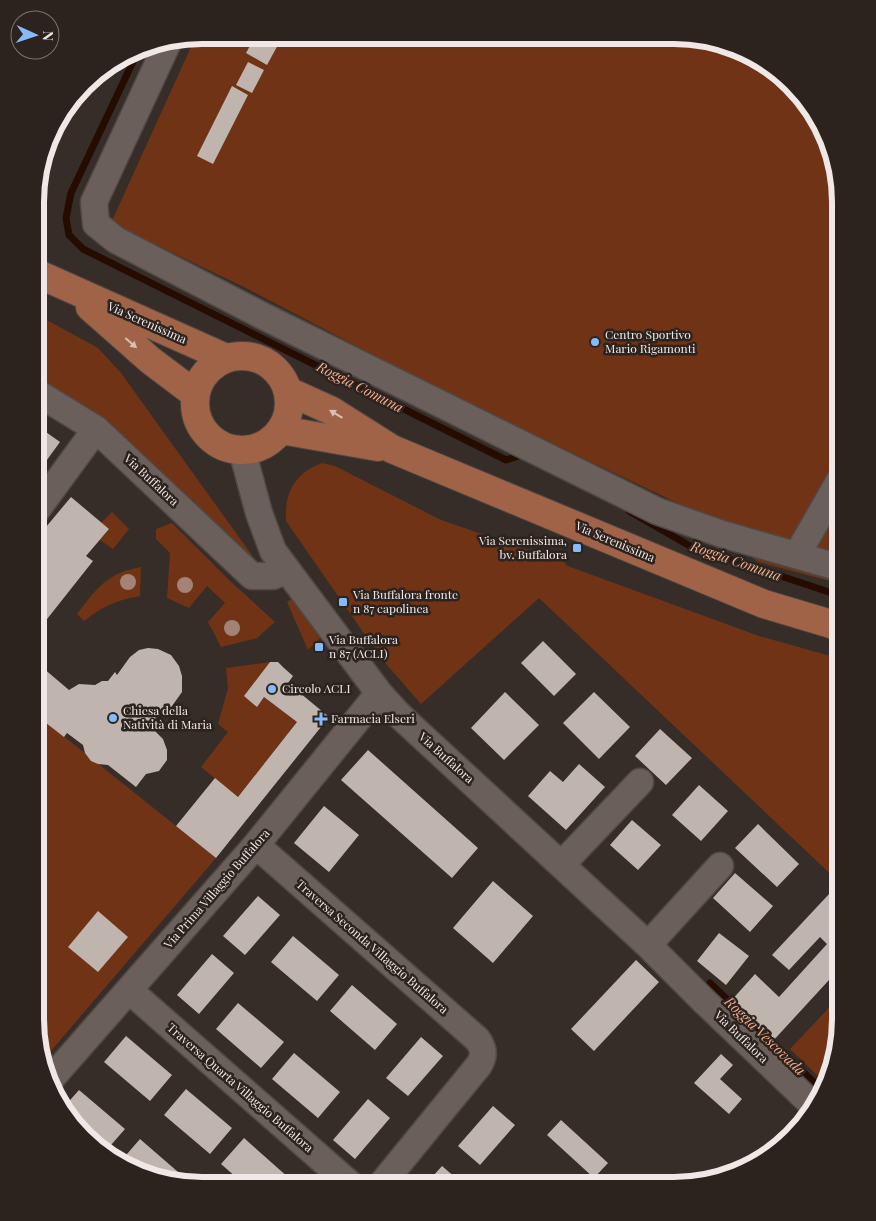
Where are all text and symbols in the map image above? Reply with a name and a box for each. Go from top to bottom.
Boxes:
north arrow [10,10,60,60]
text: N [39,30,58,41]
street label: Via Serenissima [104,297,189,347]
place label: Centro Sportivo Mario Rigamonti [605,326,696,356]
marker: Centro Sportivo Mario Rigamonti [589,336,601,348]
one-way arrow [124,337,137,348]
water label: Roggia Comuna [313,356,407,417]
one-way arrow [330,409,343,418]
street label: Via Buffalora [120,449,182,509]
street label: Via Serenissima [572,517,658,565]
place label: Via Serenissima, bv. Buffalora [478,532,567,562]
water label: Roggia Comuna [687,536,784,585]
marker: Via Serenissima, bv. Buffalora [571,542,583,554]
place label: Via Buffalora fronte n 87 capolinea [352,586,458,616]
marker: Via Buffalora fronte n 87 capolinea [337,596,349,608]
place label: Via Buffalora n 87 (ACLI) [328,631,398,661]
marker: Via Buffalora n 87 (ACLI) [313,641,325,653]
place label: Circolo ACLI [282,680,350,696]
marker: Circolo ACLI [266,683,278,695]
place label: Chiesa della Natività di Maria [123,702,212,732]
place label: Farmacia Elseri [331,710,415,726]
marker: Chiesa della Natività di Maria [107,712,119,724]
marker: Farmacia Elseri [315,713,327,725]
street label: Via Buffalora [415,728,478,786]
street label: Via Prima Villaggio Buffalora [159,825,273,952]
street label: Traversa Seconda Villaggio Buffalora [293,876,452,1017]
water label: Roggia Vescovada [720,991,810,1079]
street label: Via Buffalora [711,1006,772,1066]
street label: Traversa Quarta Villaggio Buffalora [164,1019,317,1155]

